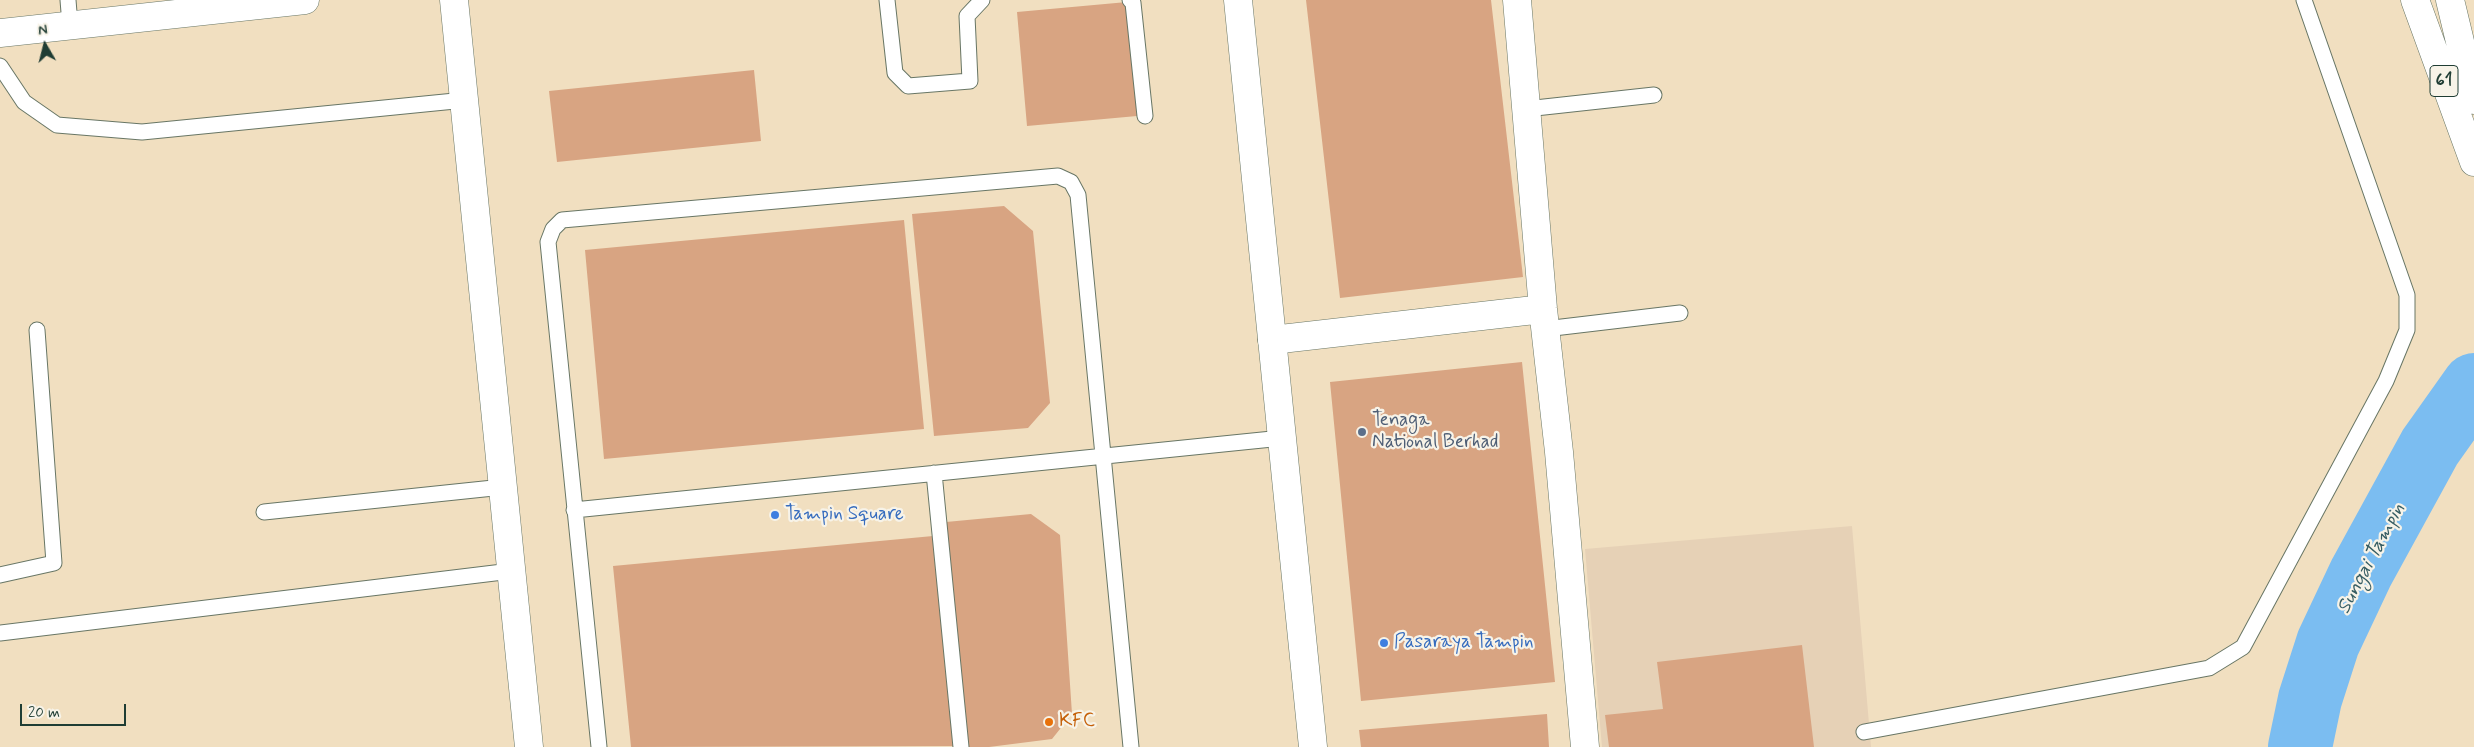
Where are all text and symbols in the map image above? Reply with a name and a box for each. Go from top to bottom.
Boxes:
north arrow [20,20,70,70]
text: N [37,21,49,40]
road number: 61 [2430,66,2458,96]
place label: Tenaga National Berhad [1372,410,1499,454]
marker: Tenaga National Berhad [1356,426,1368,438]
water label: Sungai Tampin [2333,500,2411,618]
place label: Tampin Square [785,504,904,526]
marker: Tampin Square [769,509,781,521]
place label: Pasaraya Tampin [1394,632,1534,654]
marker: Pasaraya Tampin [1378,637,1390,649]
scale bar [22,694,129,726]
text: 20 m [28,703,60,723]
place label: KFC [1059,711,1095,733]
marker: KFC [1043,716,1055,728]

